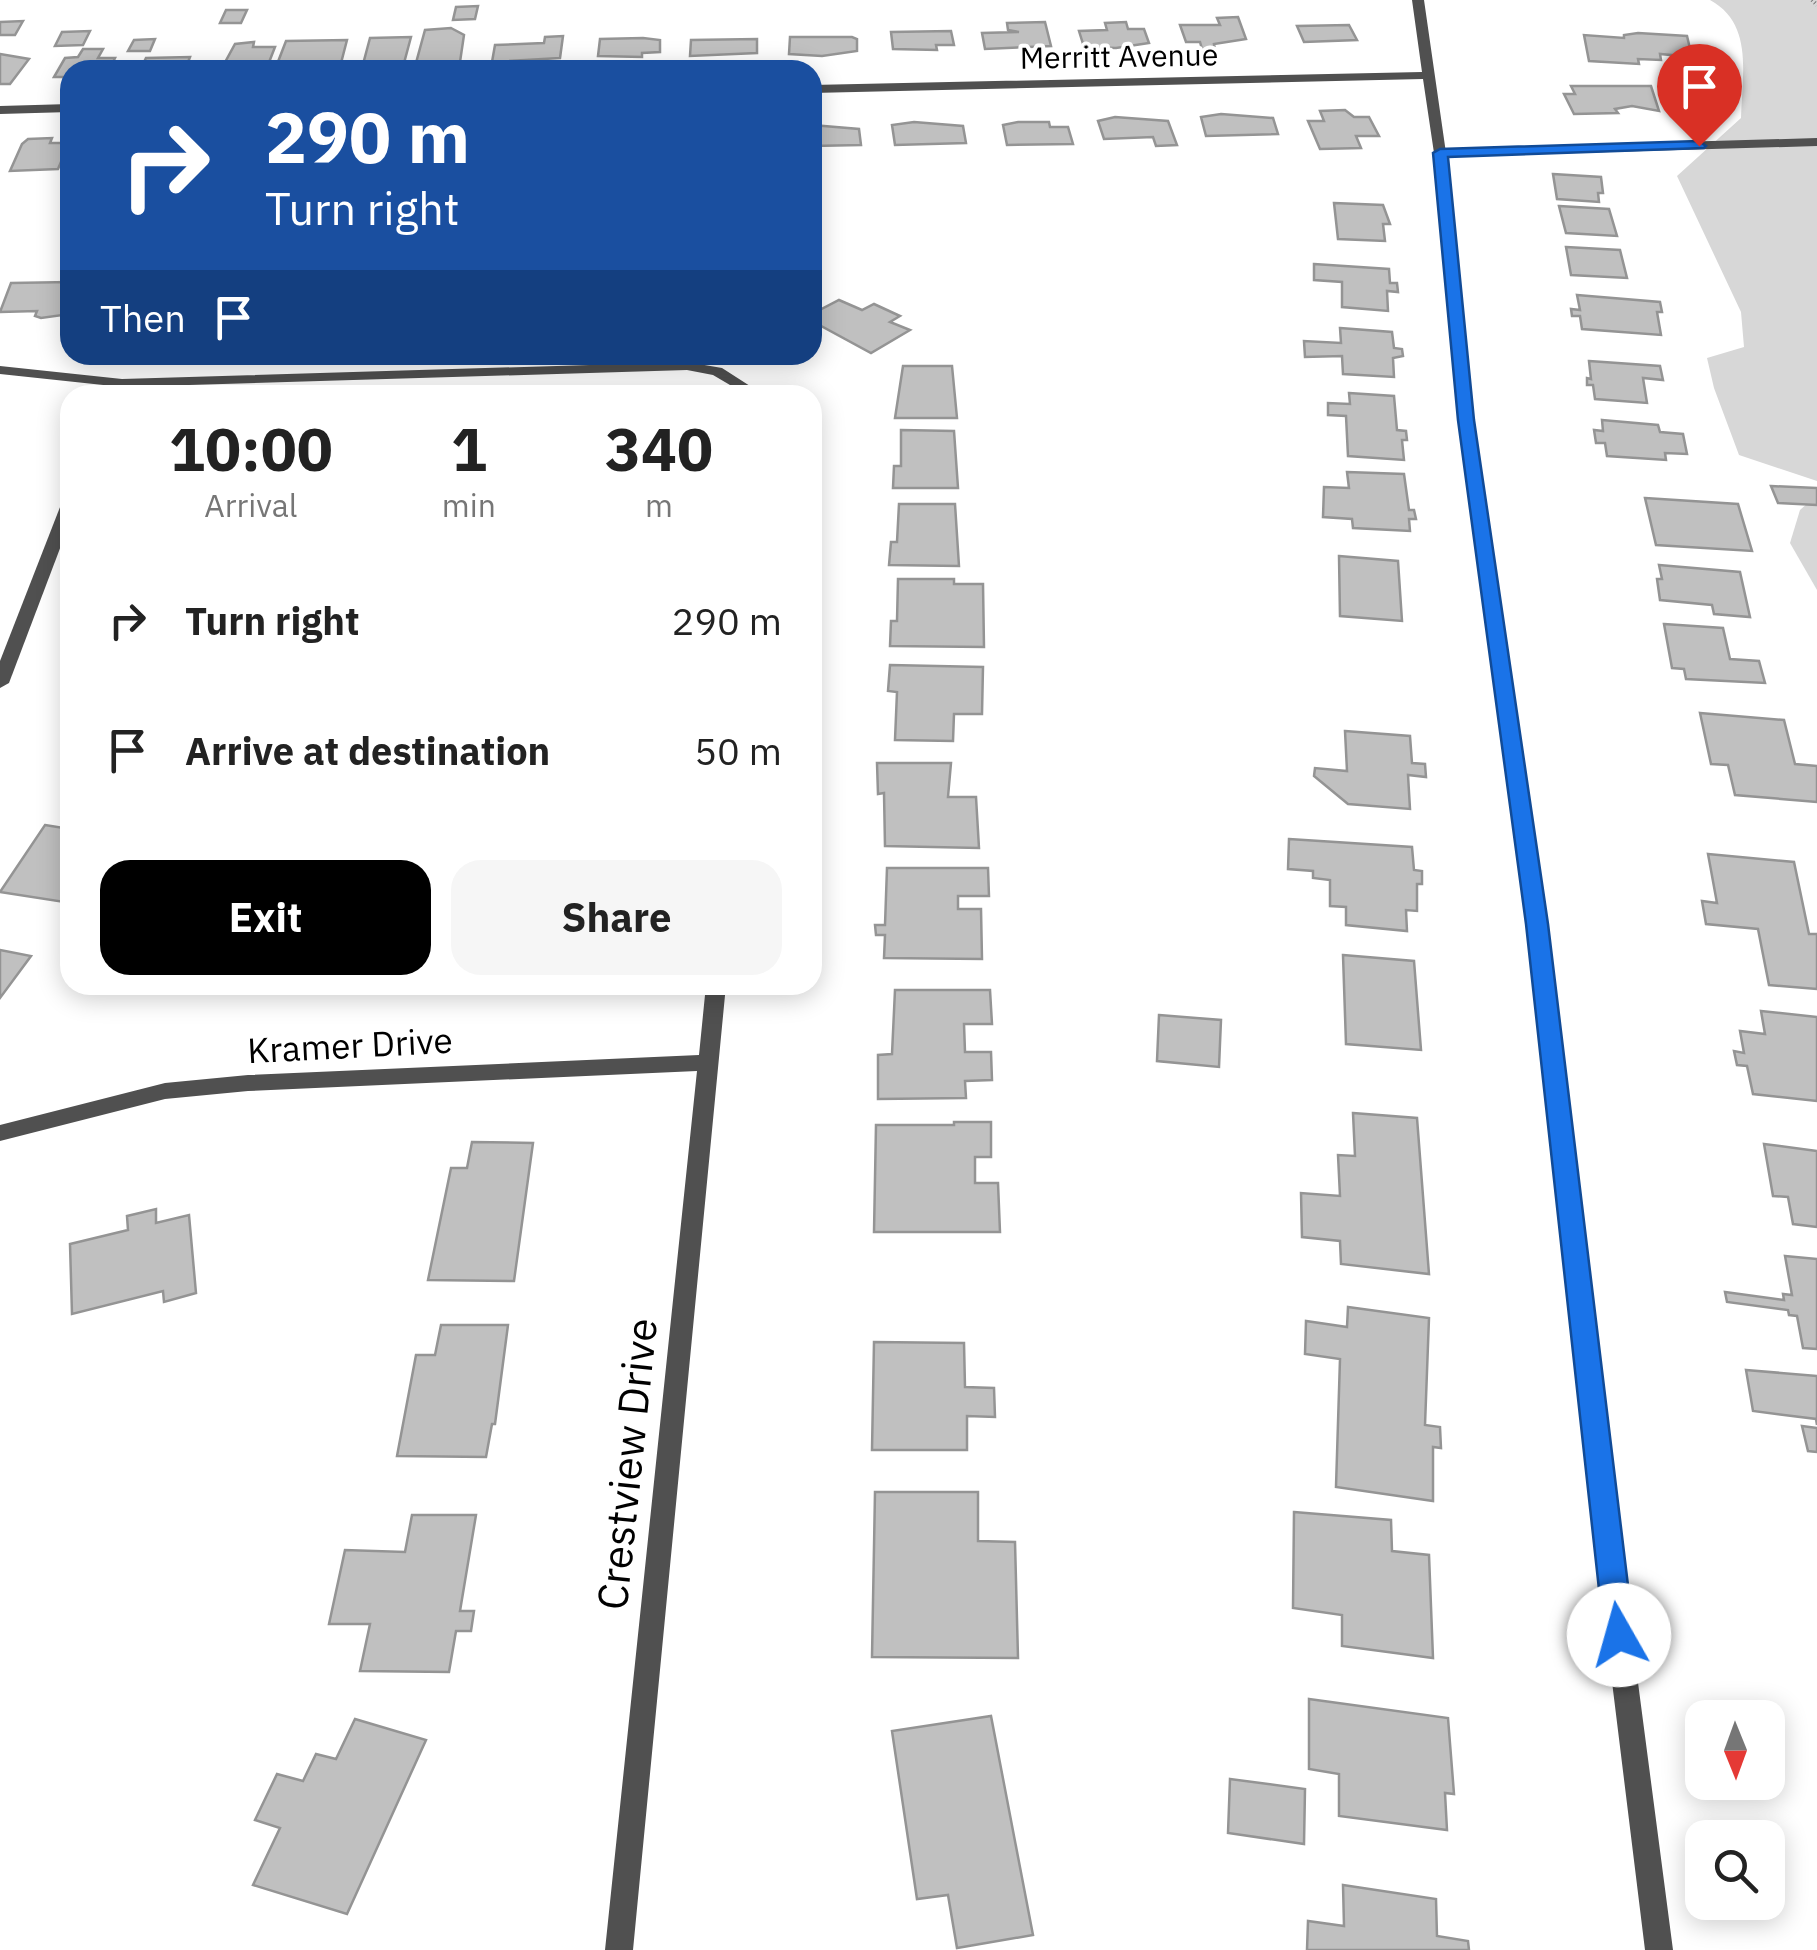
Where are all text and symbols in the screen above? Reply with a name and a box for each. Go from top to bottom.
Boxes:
street label: Merritt Avenue [1019,34,1218,77]
pin [1657,44,1742,147]
icon: arrive [1672,59,1727,114]
text: 290 m [265,91,470,182]
icon: right [100,100,230,230]
text: Turn right [265,179,460,237]
icon: arrive [206,290,261,345]
text: Then [100,293,186,342]
text: 10:00 [169,409,333,488]
text: 1 [451,409,487,488]
text: 340 [605,409,713,488]
text: Arrival [204,484,298,526]
text: min [442,484,496,526]
text: m [645,484,673,526]
icon: right [100,593,155,648]
text: Turn right [185,596,360,645]
text: 290 m [671,596,782,645]
icon: arrive [100,723,155,778]
text: Arrive at destination [185,726,550,775]
text: 50 m [694,726,782,775]
button: Exit [100,860,431,975]
button: Share [451,860,782,975]
street label: Kramer Drive [246,1017,454,1073]
street label: Crestview Drive [584,1315,669,1612]
position arrow [1567,1583,1671,1687]
north arrow [1685,1700,1785,1800]
map controls [1685,1700,1785,1920]
button: search [1685,1820,1785,1920]

